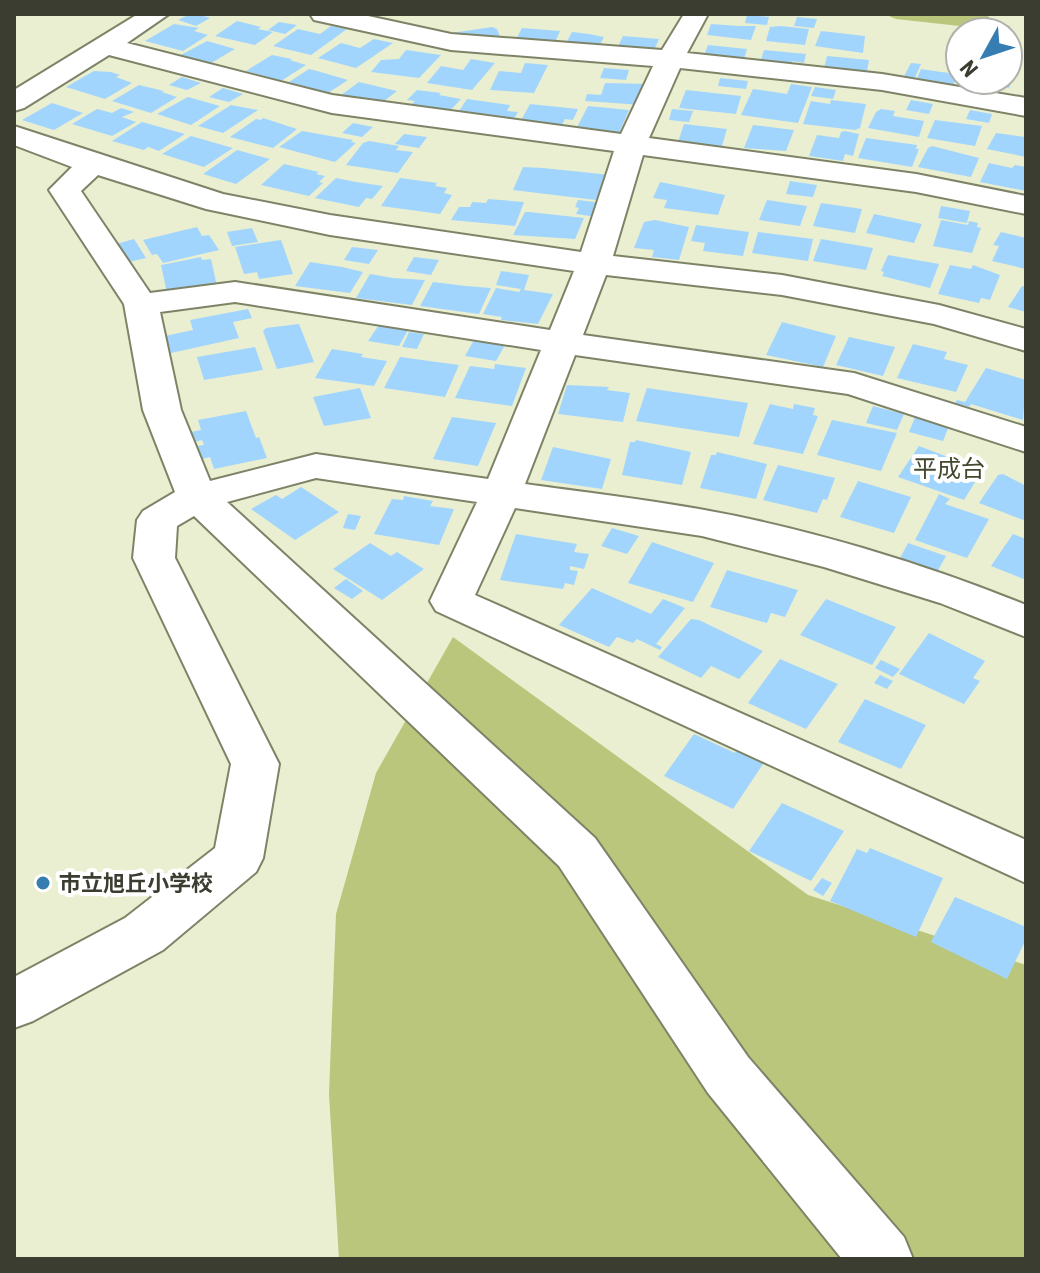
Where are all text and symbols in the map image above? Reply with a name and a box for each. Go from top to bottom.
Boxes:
north arrow [944,16,1024,96]
text: N [955,55,983,82]
district label: 平成台 [913,455,985,483]
place label: 市立旭丘小学校 [59,871,213,896]
marker: 市立旭丘小学校 [34,874,52,892]

